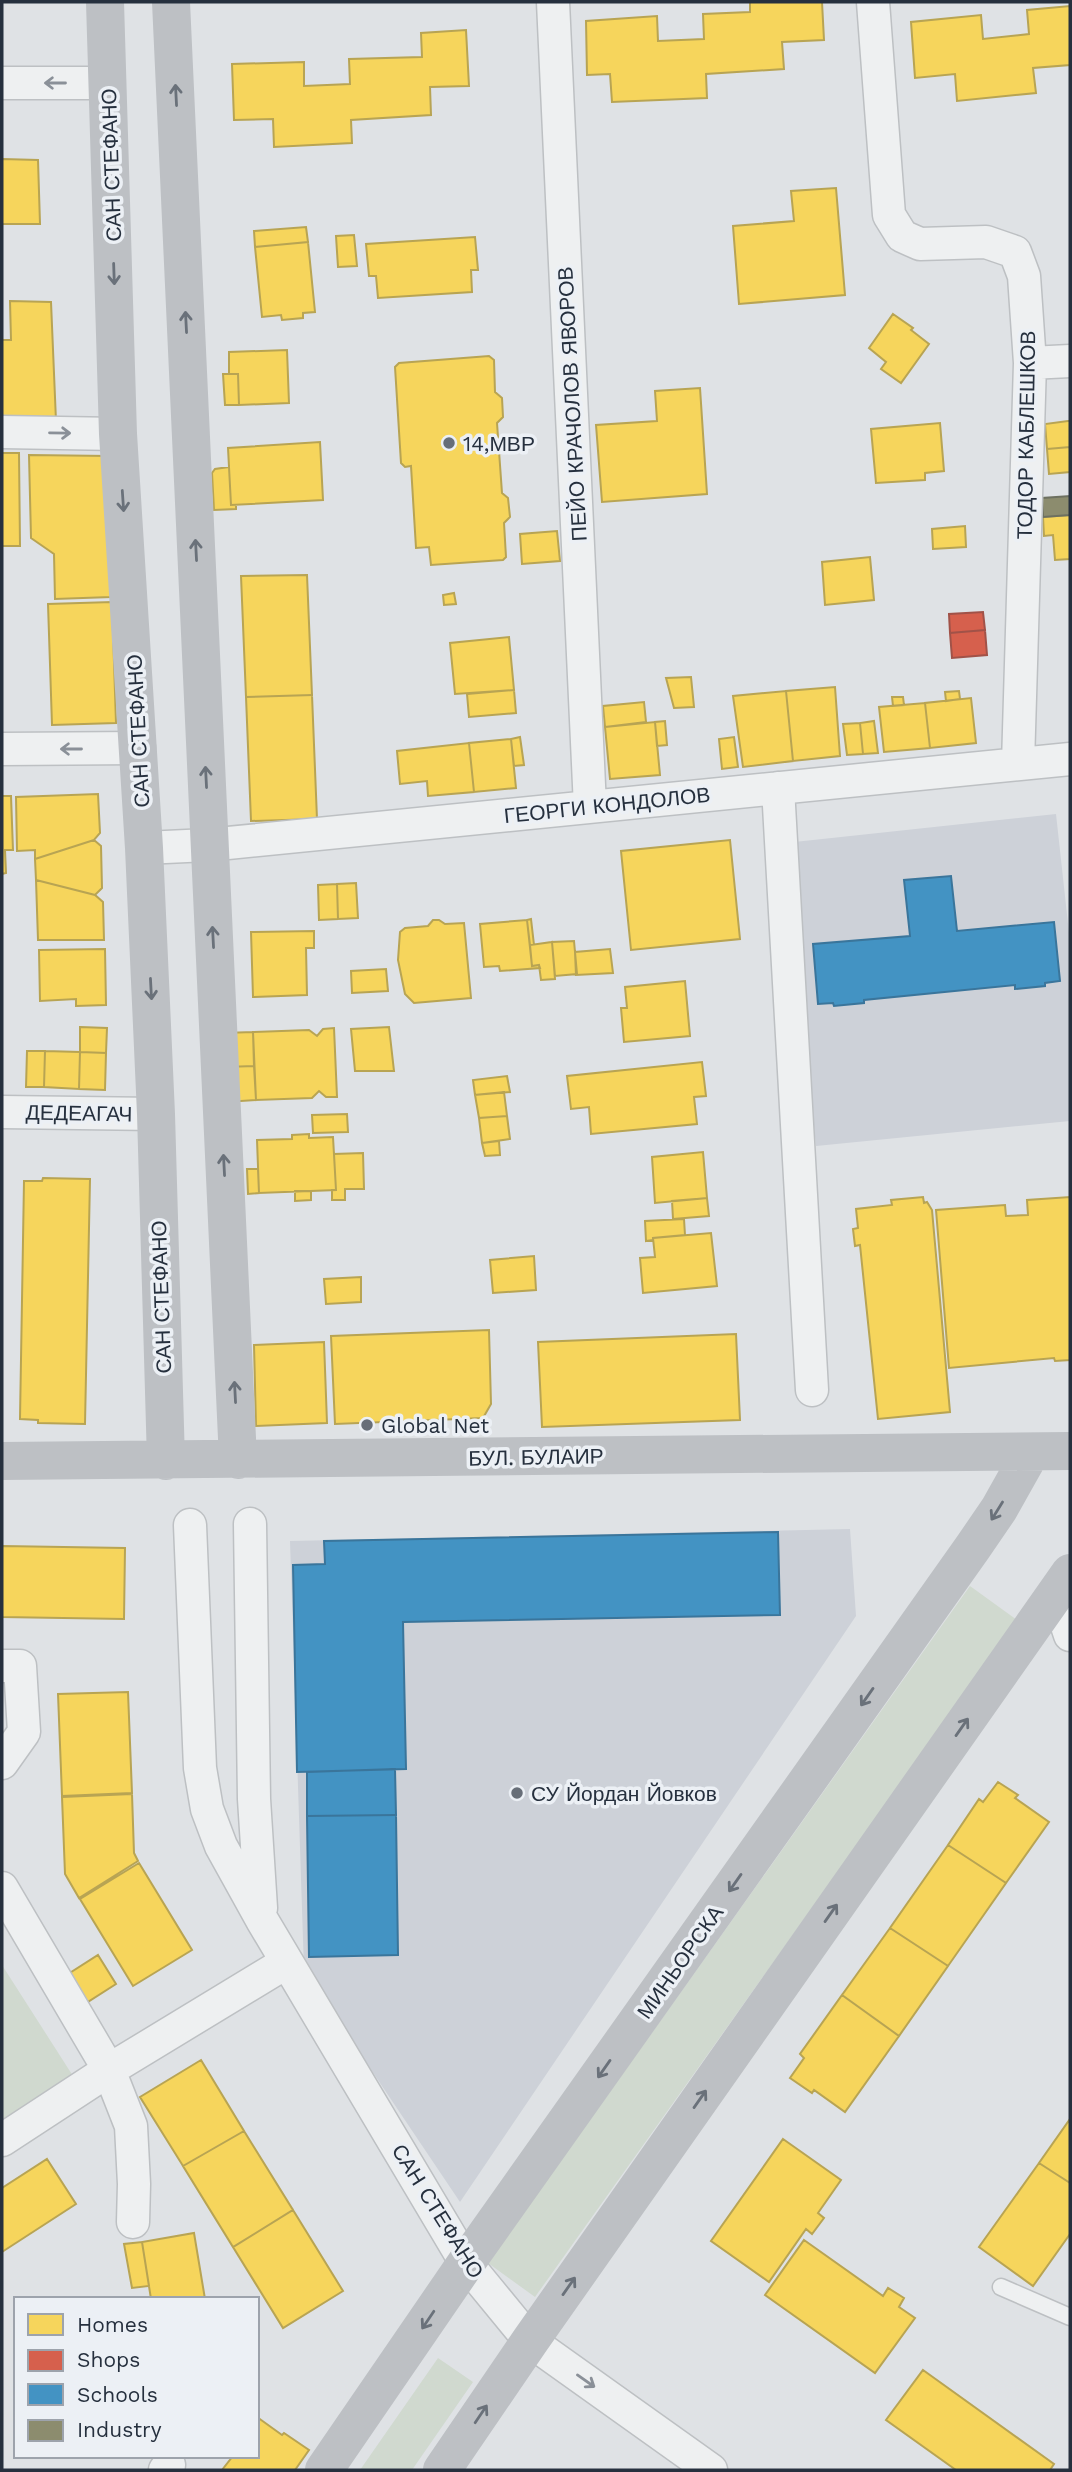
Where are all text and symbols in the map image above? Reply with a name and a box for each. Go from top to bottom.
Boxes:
one-way arrow [44,76,67,90]
one-way arrow [169,84,182,107]
street label: САН СТЕФАНО [96,88,126,242]
one-way arrow [107,262,120,285]
street label: ПЕЙО КРАЧОЛОВ ЯВОРОВ [552,266,592,542]
one-way arrow [179,311,192,334]
street label: ТОДОР КАБЛЕШКОВ [1012,330,1040,540]
one-way arrow [48,427,71,440]
place label: 14,МВР [463,431,535,456]
marker: 14,МВР [441,435,457,451]
one-way arrow [117,489,130,512]
one-way arrow [189,538,202,561]
street label: САН СТЕФАНО [122,654,154,808]
one-way arrow [60,742,83,756]
one-way arrow [199,766,212,789]
street label: ГЕОРГИ КОНДОЛОВ [503,782,711,828]
one-way arrow [206,926,219,949]
one-way arrow [144,978,157,1001]
street label: ДЕДЕАГАЧ [25,1100,133,1126]
one-way arrow [217,1153,230,1176]
street label: САН СТЕФАНО [146,1220,176,1374]
one-way arrow [228,1381,241,1404]
place label: Global Net [381,1413,489,1438]
marker: Global Net [359,1417,375,1433]
street label: БУЛ. БУЛАИР [468,1443,604,1471]
one-way arrow [989,1500,1003,1520]
one-way arrow [860,1687,874,1706]
one-way arrow [955,1718,969,1737]
place label: СУ Йордан Йовков [531,1781,717,1806]
marker: СУ Йордан Йовков [509,1785,525,1801]
one-way arrow [728,1873,743,1892]
street label: МИНЬОРСКА [632,1901,728,2023]
one-way arrow [824,1904,838,1923]
one-way arrow [597,2059,611,2078]
one-way arrow [693,2090,707,2109]
street label: САН СТЕФАНО [387,2139,489,2283]
one-way arrow [562,2277,577,2296]
legend [14,2297,259,2458]
one-way arrow [421,2310,435,2329]
text: Homes [77,2312,148,2337]
text: Shops [77,2347,140,2372]
one-way arrow [576,2374,595,2388]
text: Schools [77,2382,158,2407]
one-way arrow [474,2405,488,2424]
text: Industry [77,2417,162,2442]

